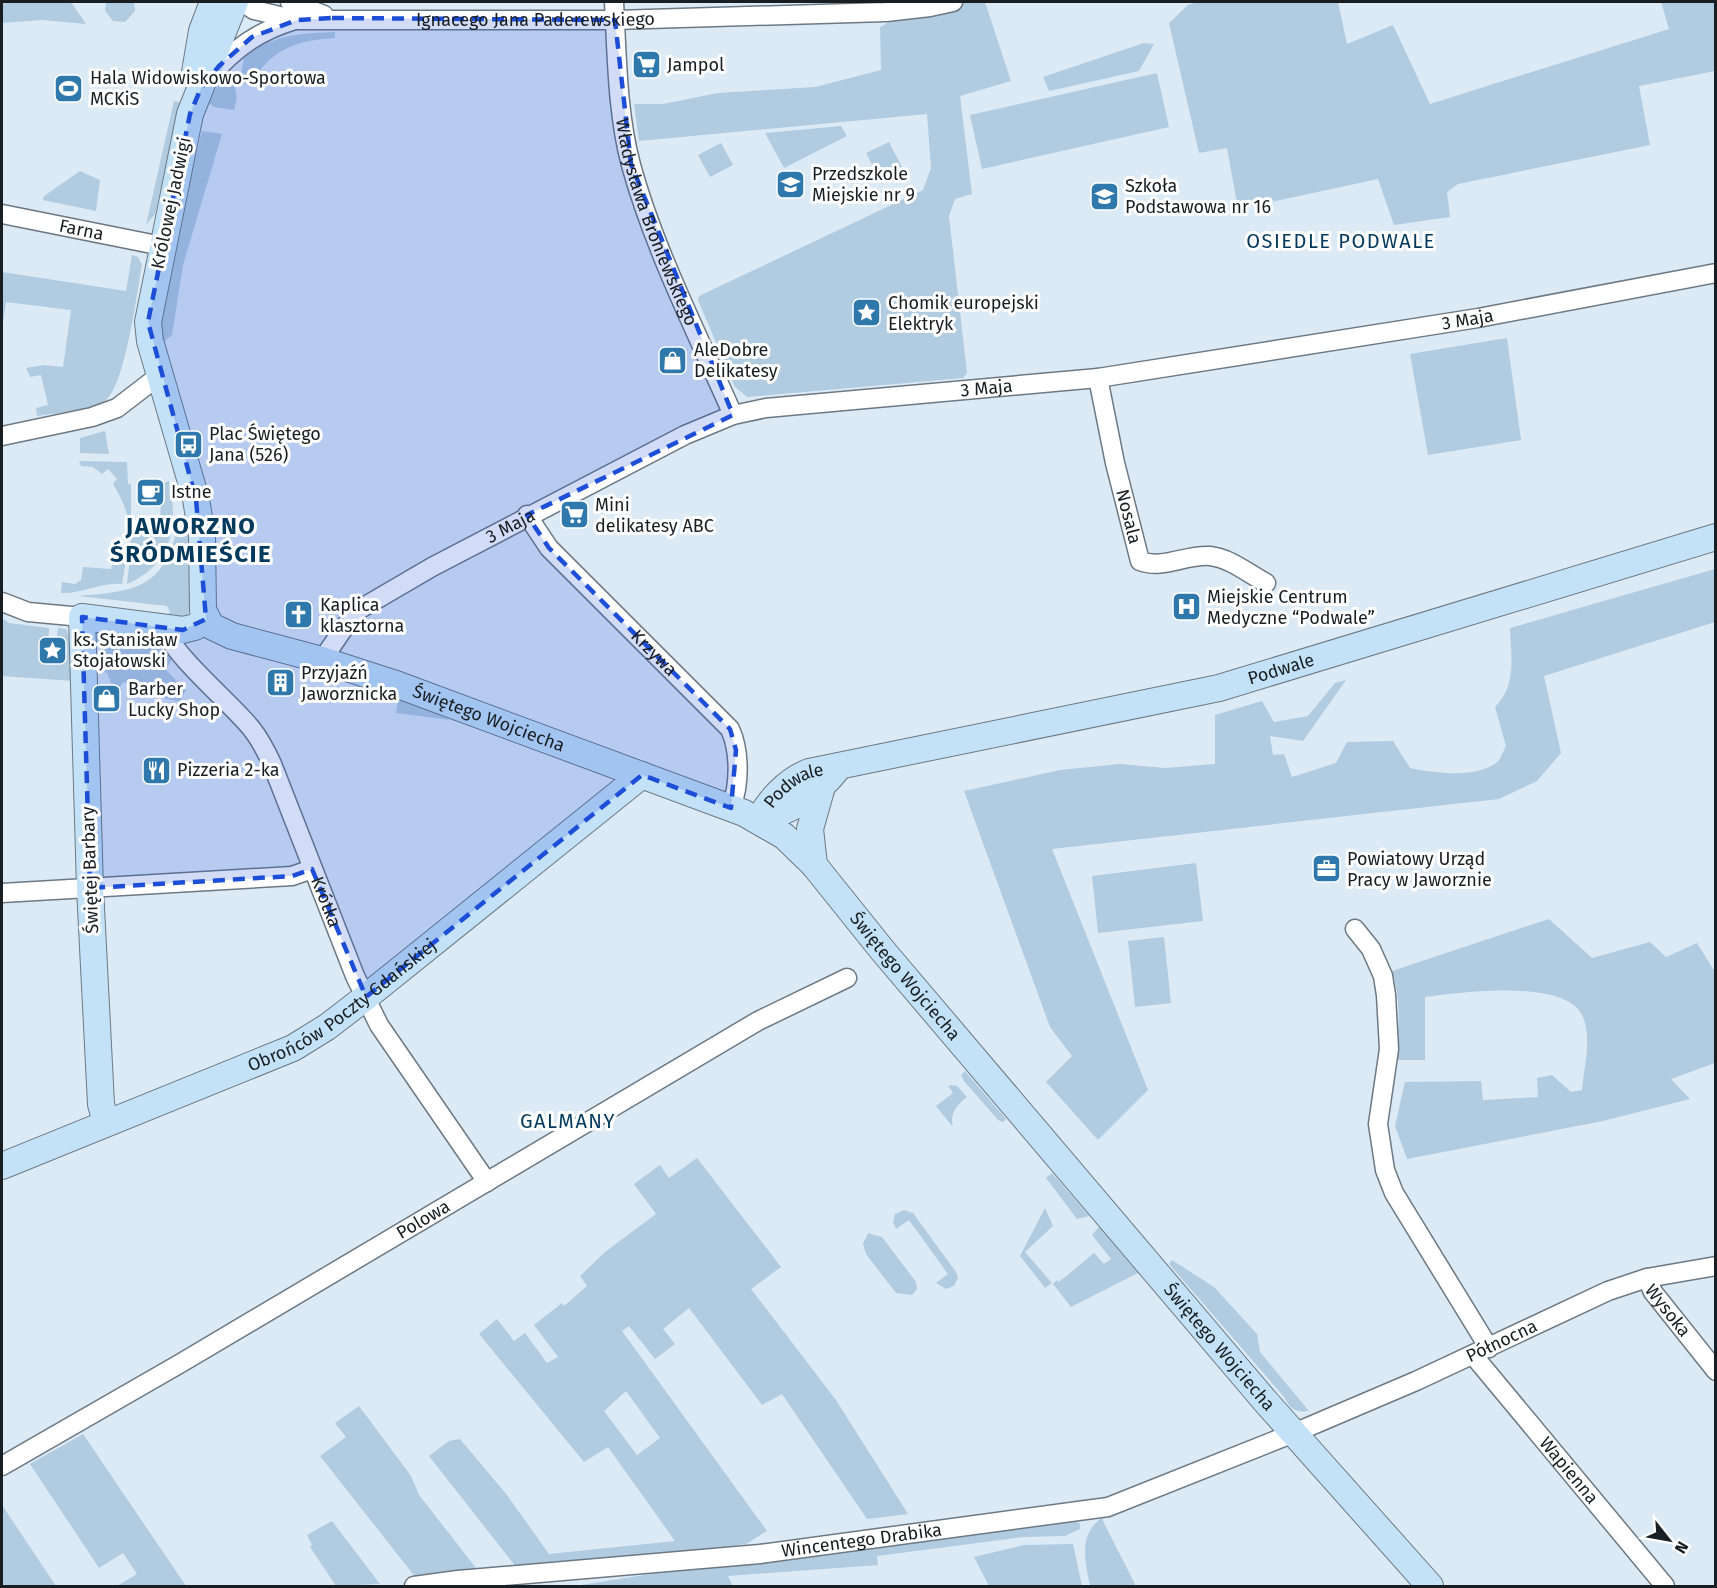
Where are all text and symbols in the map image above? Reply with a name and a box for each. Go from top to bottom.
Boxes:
street label: Ignacego Jana Paderewskiego [416,8,655,31]
supermarket icon: Jampol [630,49,662,81]
place label: Jampol [667,54,724,76]
place label: Hala Widowiskowo-Sportowa MCKiS [90,67,326,110]
sports icon: Hala Widowiskowo-Sportowa MCKiS [53,72,85,104]
street label: Władysława Broniewskiego [611,117,702,329]
street label: Królowej Jadwigi [146,135,196,271]
place label: Przedszkole Miejskie nr 9 [812,163,915,206]
school or university icon: Przedszkole Miejskie nr 9 [775,168,807,200]
place label: Szkoła Podstawowa nr 16 [1125,175,1271,218]
school or university icon: Szkoła Podstawowa nr 16 [1088,180,1120,212]
street label: Farna [57,215,106,245]
district label: OSIEDLE PODWALE [1246,229,1436,253]
place label: Chomik europejski Elektryk [888,292,1039,335]
place icon: Chomik europejski Elektryk [851,297,883,329]
street label: 3 Maja [1440,304,1495,335]
place label: AleDobre Delikatesy [694,339,778,382]
shop icon: AleDobre Delikatesy [657,344,689,376]
street label: 3 Maja [960,375,1014,401]
place label: Plac Świętego Jana (526) [209,423,321,466]
bus stop icon: Plac Świętego Jana (526) [172,428,204,460]
cafe icon: Istne [134,476,166,508]
place label: Istne [171,481,212,503]
street label: Nosala [1111,487,1146,546]
place label: Mini delikatesy ABC [595,494,714,537]
supermarket icon: Mini delikatesy ABC [558,499,590,531]
street label: 3 Maja [482,504,539,548]
district label: JAWORZNO ŚRÓDMIEŚCIE [110,512,272,568]
place label: Miejskie Centrum Medyczne “Podwale” [1207,586,1375,629]
hospital icon: Miejskie Centrum Medyczne “Podwale” [1170,591,1202,623]
place label: Kaplica klasztorna [320,594,404,637]
church icon: Kaplica klasztorna [283,599,315,631]
street label: Krzywa [626,625,682,681]
place label: ks. Stanisław Stojałowski [73,629,178,672]
place icon: ks. Stanisław Stojałowski [36,634,68,666]
street label: Podwale [1245,649,1317,690]
place label: Przyjaźń Jaworznicka [301,662,397,705]
building icon: Przyjaźń Jaworznicka [264,667,296,699]
place label: Barber Lucky Shop [128,678,220,721]
street label: Świętego Wojciecha [409,680,568,757]
shop icon: Barber Lucky Shop [91,683,123,715]
restaurant icon: Pizzeria 2-ka [140,754,172,786]
street label: Podwale [759,758,825,812]
place label: Pizzeria 2-ka [177,759,279,781]
street label: Świętej Barbary [77,806,103,934]
place label: Powiatowy Urząd Pracy w Jaworznie [1347,848,1492,891]
office icon: Powiatowy Urząd Pracy w Jaworznie [1310,853,1342,885]
street label: Krótka [306,873,346,930]
street label: Świętego Wojciecha [845,908,965,1045]
street label: Obrońców Poczty Gdańskiej [244,934,441,1076]
district label: GALMANY [520,1109,616,1133]
street label: Polowa [392,1195,454,1244]
street label: Świętego Wojciecha [1159,1279,1280,1416]
street label: Wysoka [1640,1280,1696,1341]
street label: Północna [1462,1315,1541,1367]
street label: Wapienna [1535,1432,1603,1508]
north arrow [1639,1510,1699,1570]
street label: Wincentego Drabika [780,1519,943,1562]
text: N [1671,1538,1692,1557]

